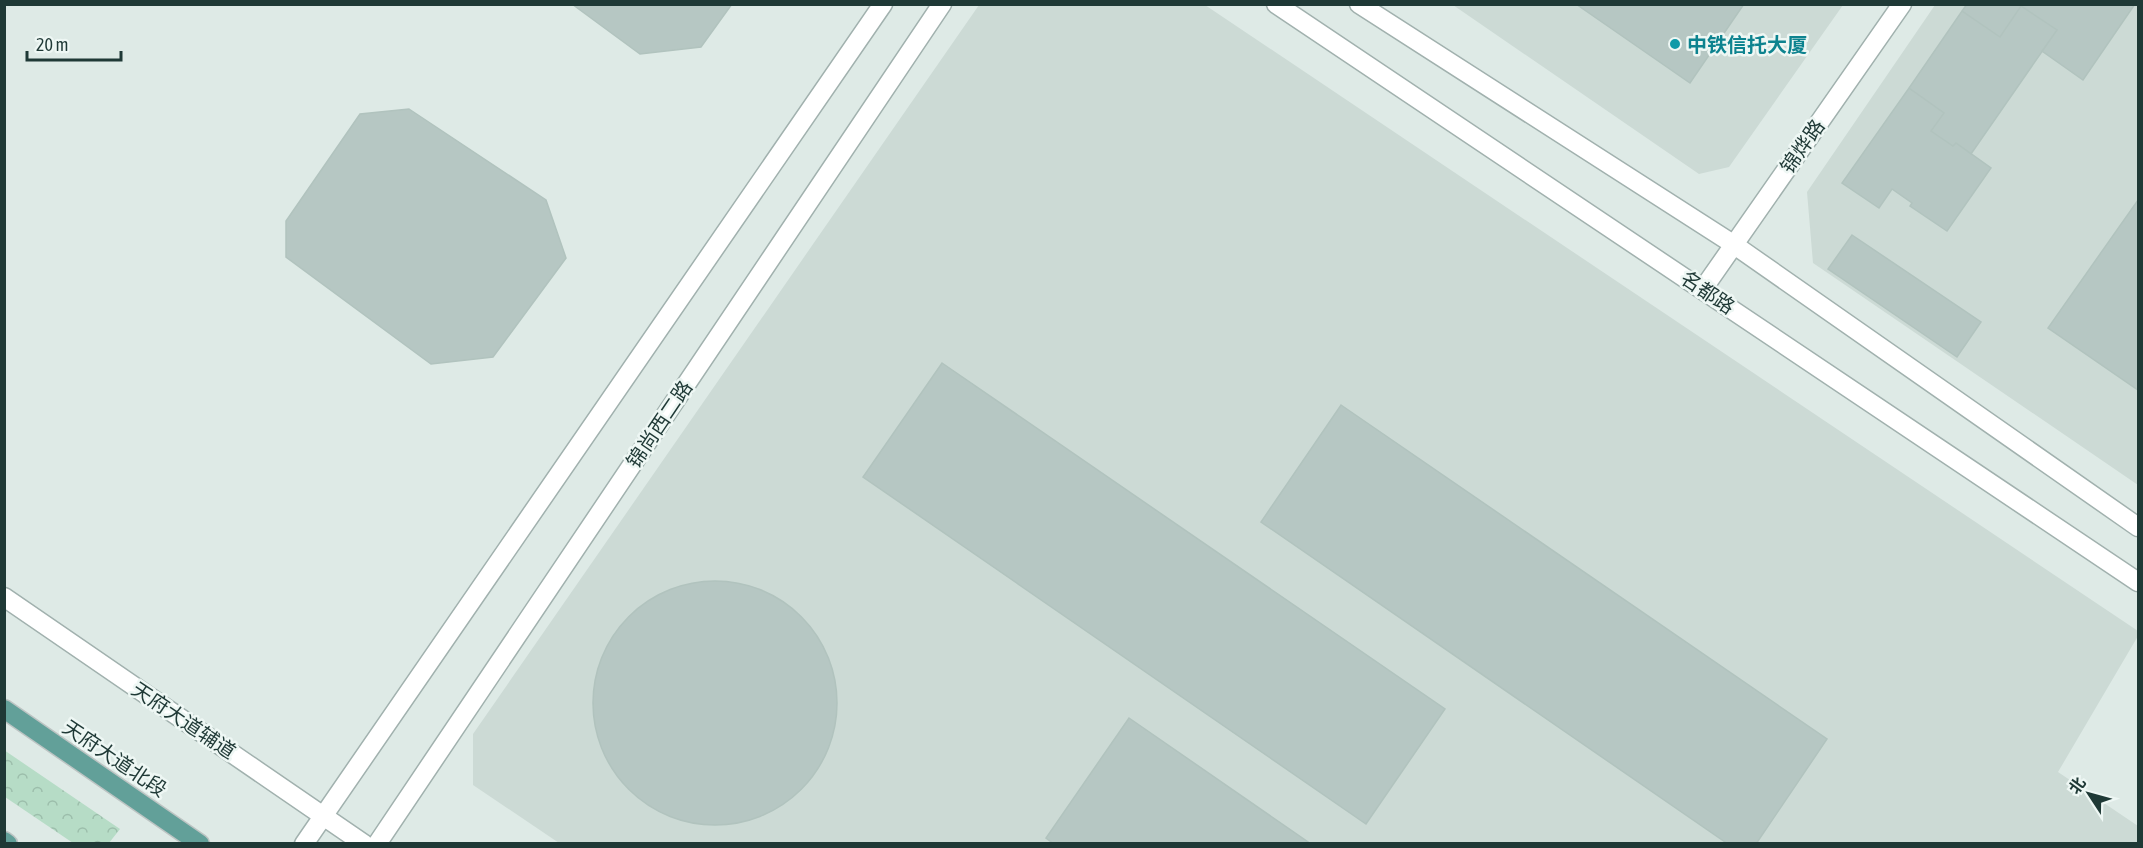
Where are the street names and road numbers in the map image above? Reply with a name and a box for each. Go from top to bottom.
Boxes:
street label: 锦烨路 [1775,115,1829,177]
street label: 名都路 [1677,266,1739,318]
street label: 锦尚西二路 [622,376,696,472]
street label: 天府大道辅道 [128,677,240,763]
street label: 天府大道北段 [59,715,171,801]

